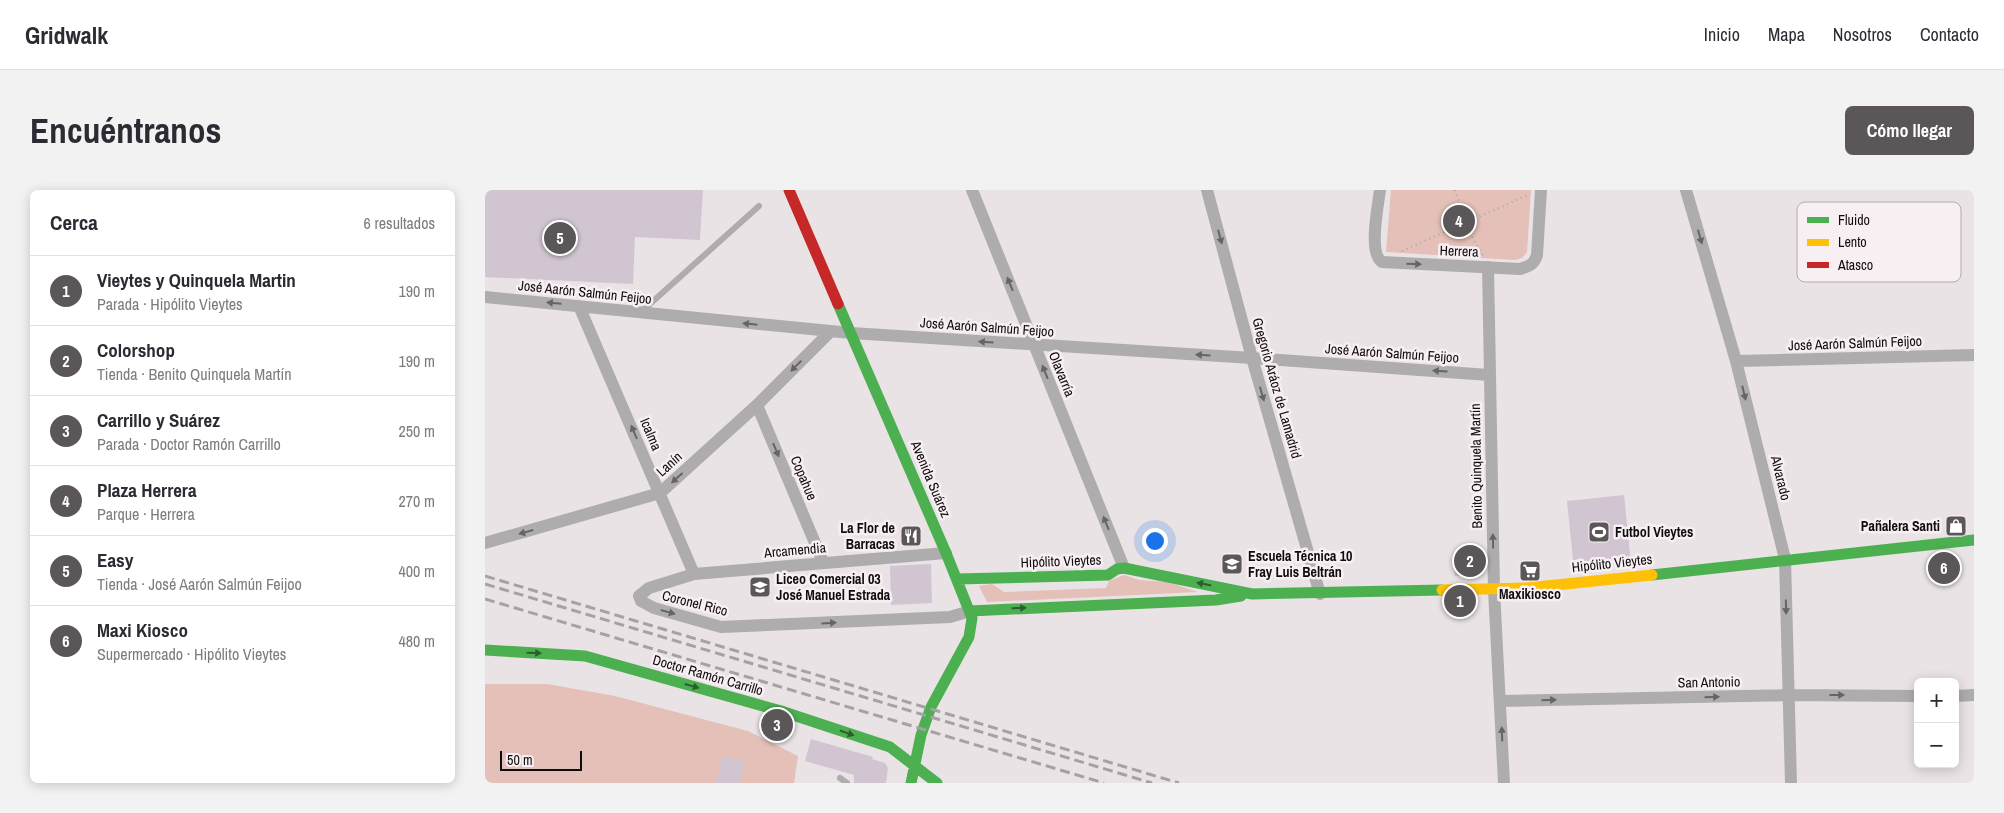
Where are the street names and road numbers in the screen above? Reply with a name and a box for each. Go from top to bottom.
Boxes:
street label: Herrera [1439,241,1479,261]
street label: José Aarón Salmún Feijoo [517,276,653,308]
street label: José Aarón Salmún Feijoo [919,313,1055,341]
street label: Gregorio Aráoz de Lamadrid [1248,316,1306,460]
street label: José Aarón Salmún Feijoo [1788,332,1922,354]
street label: José Aarón Salmún Feijoo [1324,339,1460,367]
street label: Olavarría [1045,349,1079,400]
street label: Benito Quinquela Martín [1466,403,1486,529]
street label: Icalma [636,415,666,454]
street label: Avenida Suárez [906,437,955,520]
street label: Lanín [652,448,686,480]
street label: Copahue [787,453,821,503]
street label: Alvarado [1767,453,1795,502]
street label: Arcamendia [762,538,827,562]
street label: Hipólito Vieytes [1571,550,1653,576]
street label: Hipólito Vieytes [1020,551,1102,571]
street label: Coronel Rico [660,586,730,620]
street label: Doctor Ramón Carrillo [651,651,765,699]
street label: San Antonio [1678,672,1740,692]

